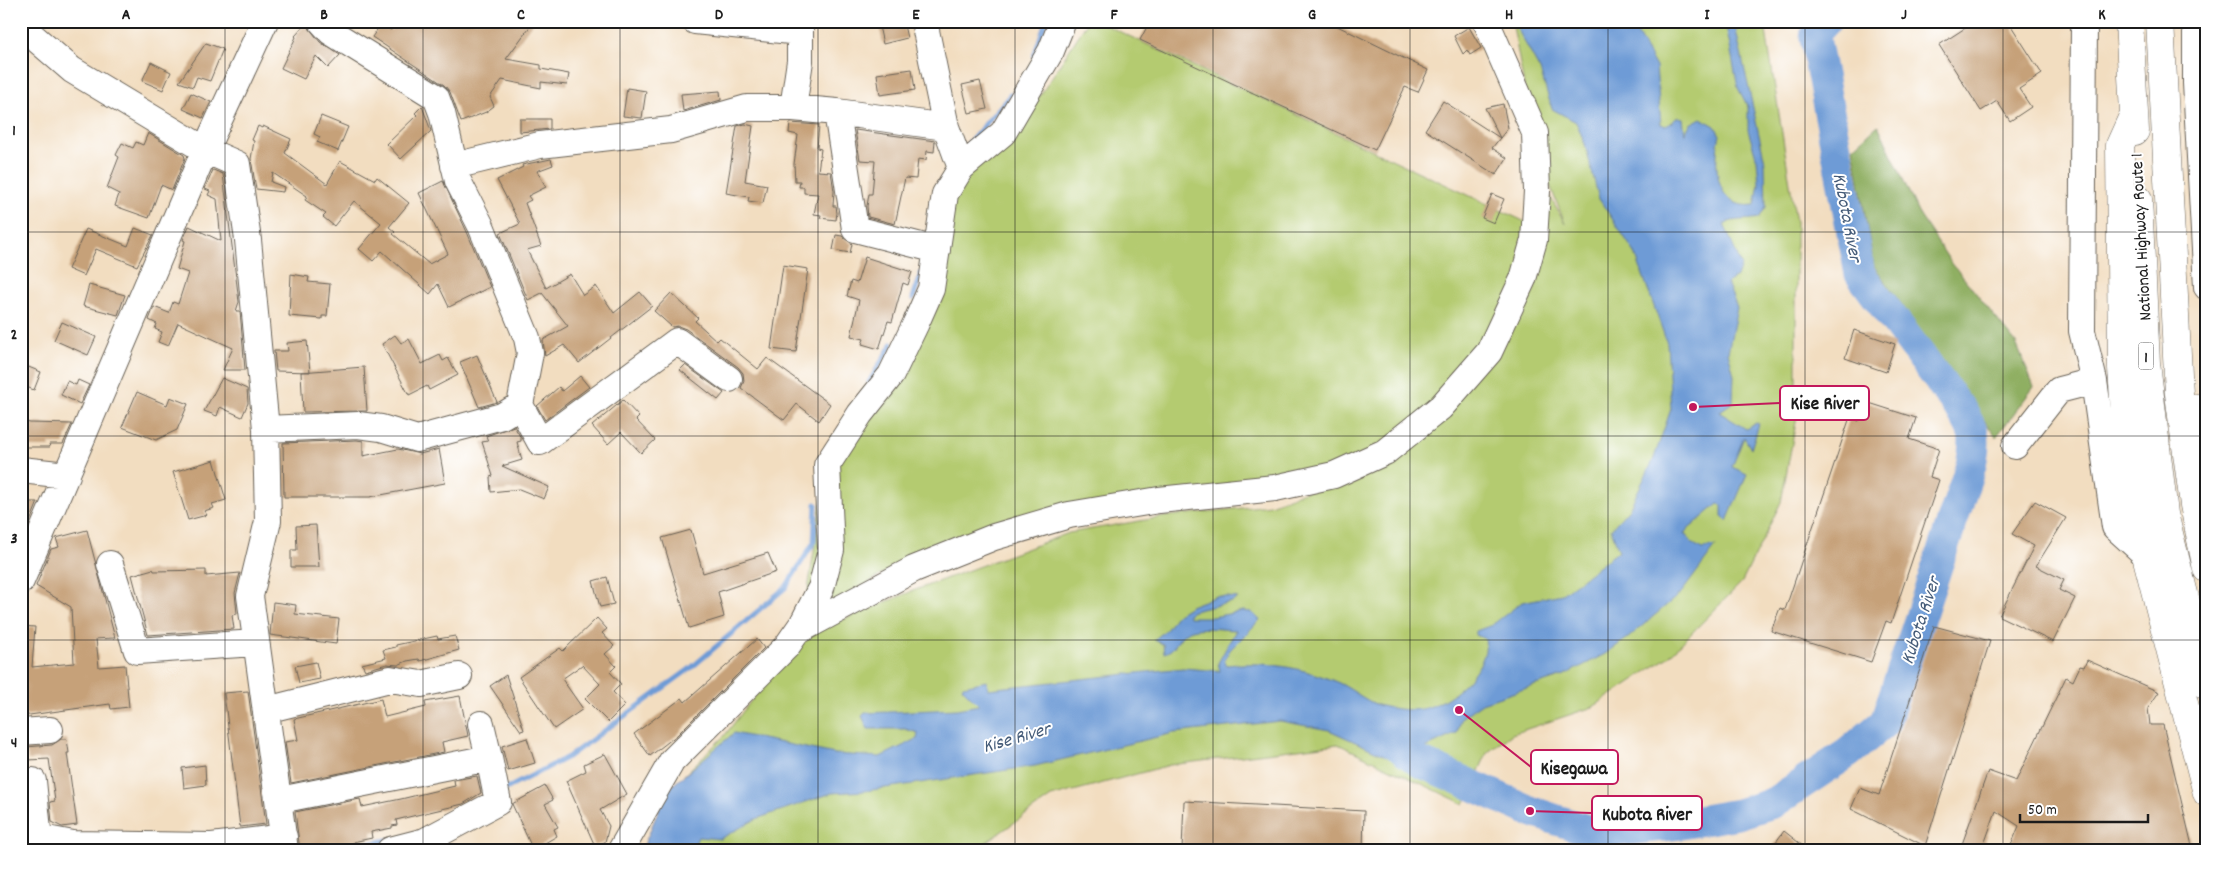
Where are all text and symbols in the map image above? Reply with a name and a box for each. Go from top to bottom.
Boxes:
text: A [122,4,131,27]
text: B [320,4,328,27]
text: C [517,4,525,27]
text: D [715,4,724,27]
text: E [912,4,920,27]
text: F [1110,4,1118,27]
text: G [1308,4,1316,27]
text: H [1505,4,1513,27]
text: I [1705,4,1711,27]
text: J [1901,4,1907,27]
text: K [2098,4,2106,27]
text: 1 [12,120,16,143]
street label: National Highway Route 1 [2126,152,2159,321]
water label: Kubota River [1824,171,1868,266]
text: 2 [11,324,18,347]
road number: 1 [2138,342,2154,370]
callout: Kise River [1780,386,1869,420]
text: Kise River [1790,392,1860,419]
text: 3 [10,528,18,551]
water label: Kubota River [1896,572,1950,668]
water label: Kise River [980,716,1056,762]
text: 4 [11,732,17,755]
callout: Kisegawa [1531,750,1618,784]
text: Kisegawa [1541,757,1609,784]
scale bar [2020,791,2148,823]
callout: Kubota River [1592,796,1702,830]
text: 50 m [2028,800,2057,822]
text: Kubota River [1602,803,1693,830]

